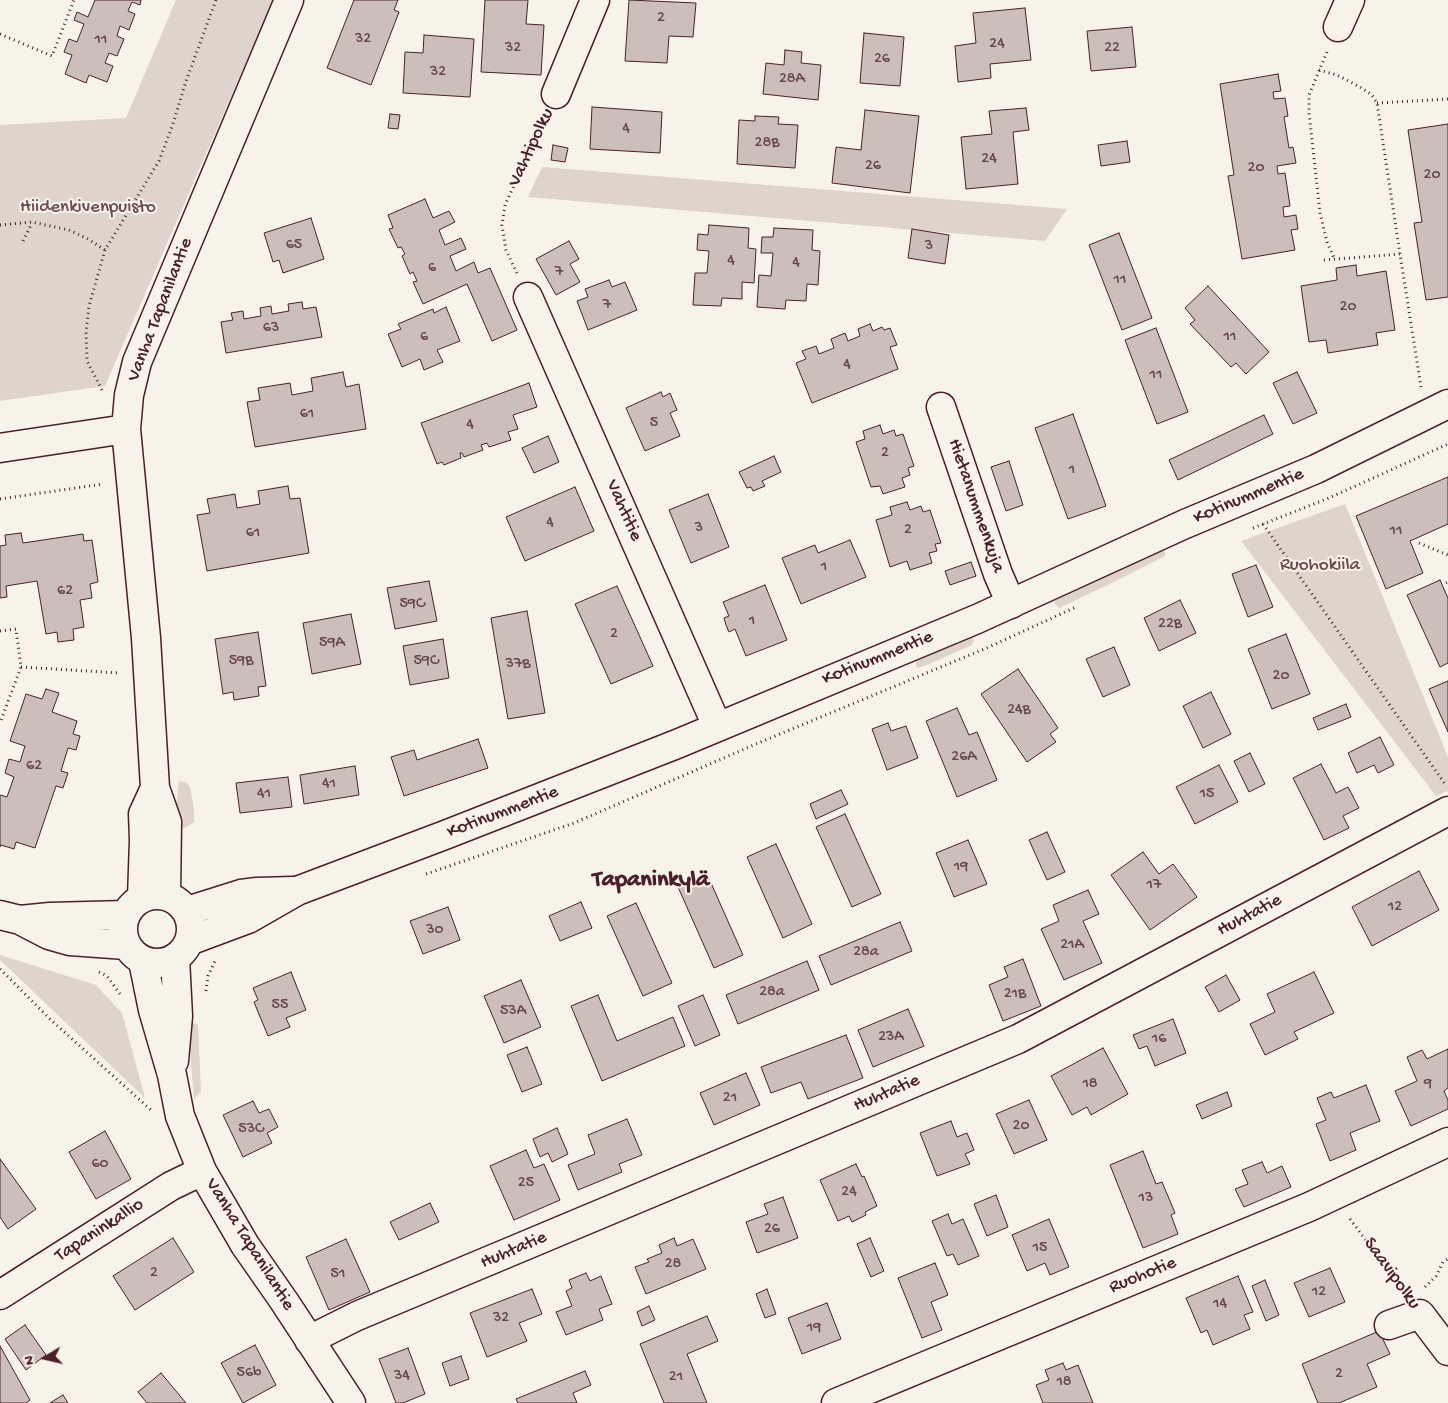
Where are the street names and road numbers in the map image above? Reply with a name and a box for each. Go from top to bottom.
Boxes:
street label: Vahtipolku [504,105,560,191]
street label: Vanha Tapanilantie [123,235,199,385]
street label: Hietanummenkuja [941,436,1009,576]
street label: Kotinummentie [1190,464,1308,530]
street label: Vahtitie [599,477,647,545]
street label: Kotinummentie [819,626,937,692]
street label: Kotinummentie [444,781,562,845]
street label: Huhtatie [1214,890,1286,942]
street label: Huhtatie [850,1070,924,1118]
street label: Vanha Tapanilantie [199,1175,299,1315]
street label: Tapaninkallio [51,1194,149,1268]
street label: Huhtatie [477,1227,551,1275]
street label: Saavipolku [1357,1234,1425,1314]
street label: Ruohotie [1106,1252,1180,1300]

